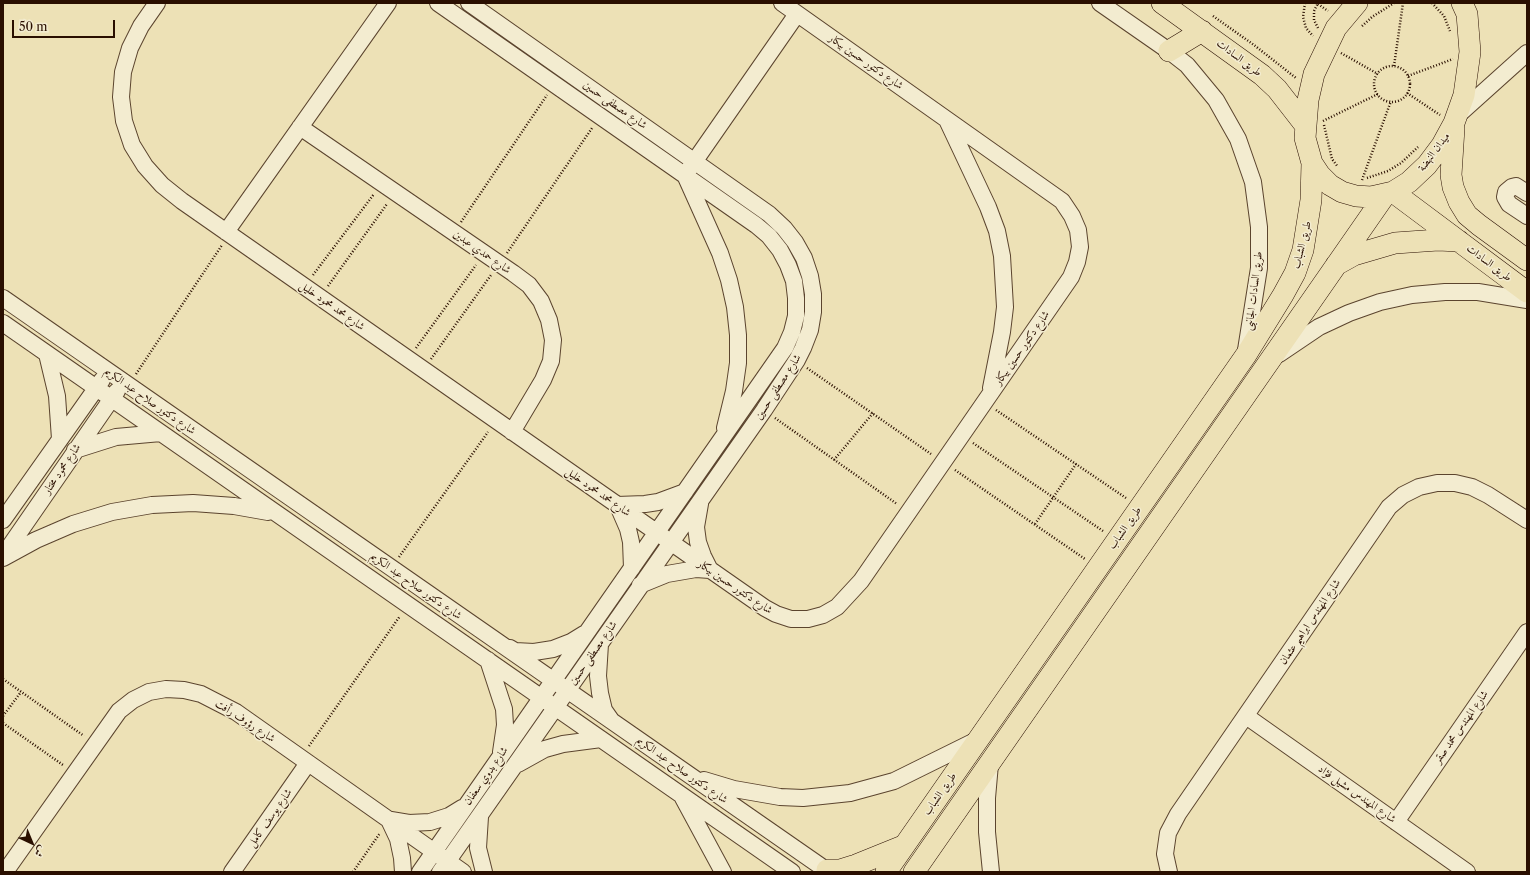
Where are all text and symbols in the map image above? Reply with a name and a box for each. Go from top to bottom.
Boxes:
scale bar [14,12,117,38]
text: 50 m [19,19,48,34]
street label: شارع دكتور حسين بيكار [826,32,906,92]
street label: طريق السادات [1214,37,1264,79]
street label: شارع مصطفى حسين [581,78,649,132]
street label: ميدان النهضة [1415,130,1453,174]
street label: طريق الشباب [1290,220,1314,270]
street label: شارع حمدي عبدين [451,227,513,277]
street label: طريق السادات [1464,242,1514,284]
street label: طريق السادات الجانبى [1243,251,1265,331]
street label: شارع محمد محمود خليل [297,279,367,333]
street label: شارع دكتور حسين بيكار [992,308,1052,388]
street label: شارع مصطفى حسين [752,352,804,422]
street label: شارع دكتور صلاح عبد الكريم [102,364,198,438]
street label: شارع محمود مختار [40,441,84,497]
street label: شارع محمد محمود خليل [563,465,633,519]
street label: طريق الشباب [1106,504,1144,552]
street label: شارع دكتور صلاح عبد الكريم [368,549,464,623]
street label: شارع دكتور حسين بيكار [695,557,775,617]
street label: شارع المهندس ابراهيم عثمان [1277,577,1343,667]
street label: شارع مصطفى حسين [566,619,620,687]
street label: شارع المهندس محمد صقر [1431,688,1491,766]
street label: شارع رؤوف رأفت [213,697,277,745]
street label: شارع دكتور صلاح عبد الكريم [634,733,730,807]
street label: شارع بدوي سعفان [461,744,511,808]
street label: شارع المهندس مشيل فؤاد [1316,762,1398,826]
street label: طريق الشباب [921,770,959,818]
street label: شارع يوسف كامل [245,786,295,850]
north arrow [12,823,52,863]
text: ش [32,843,49,860]

